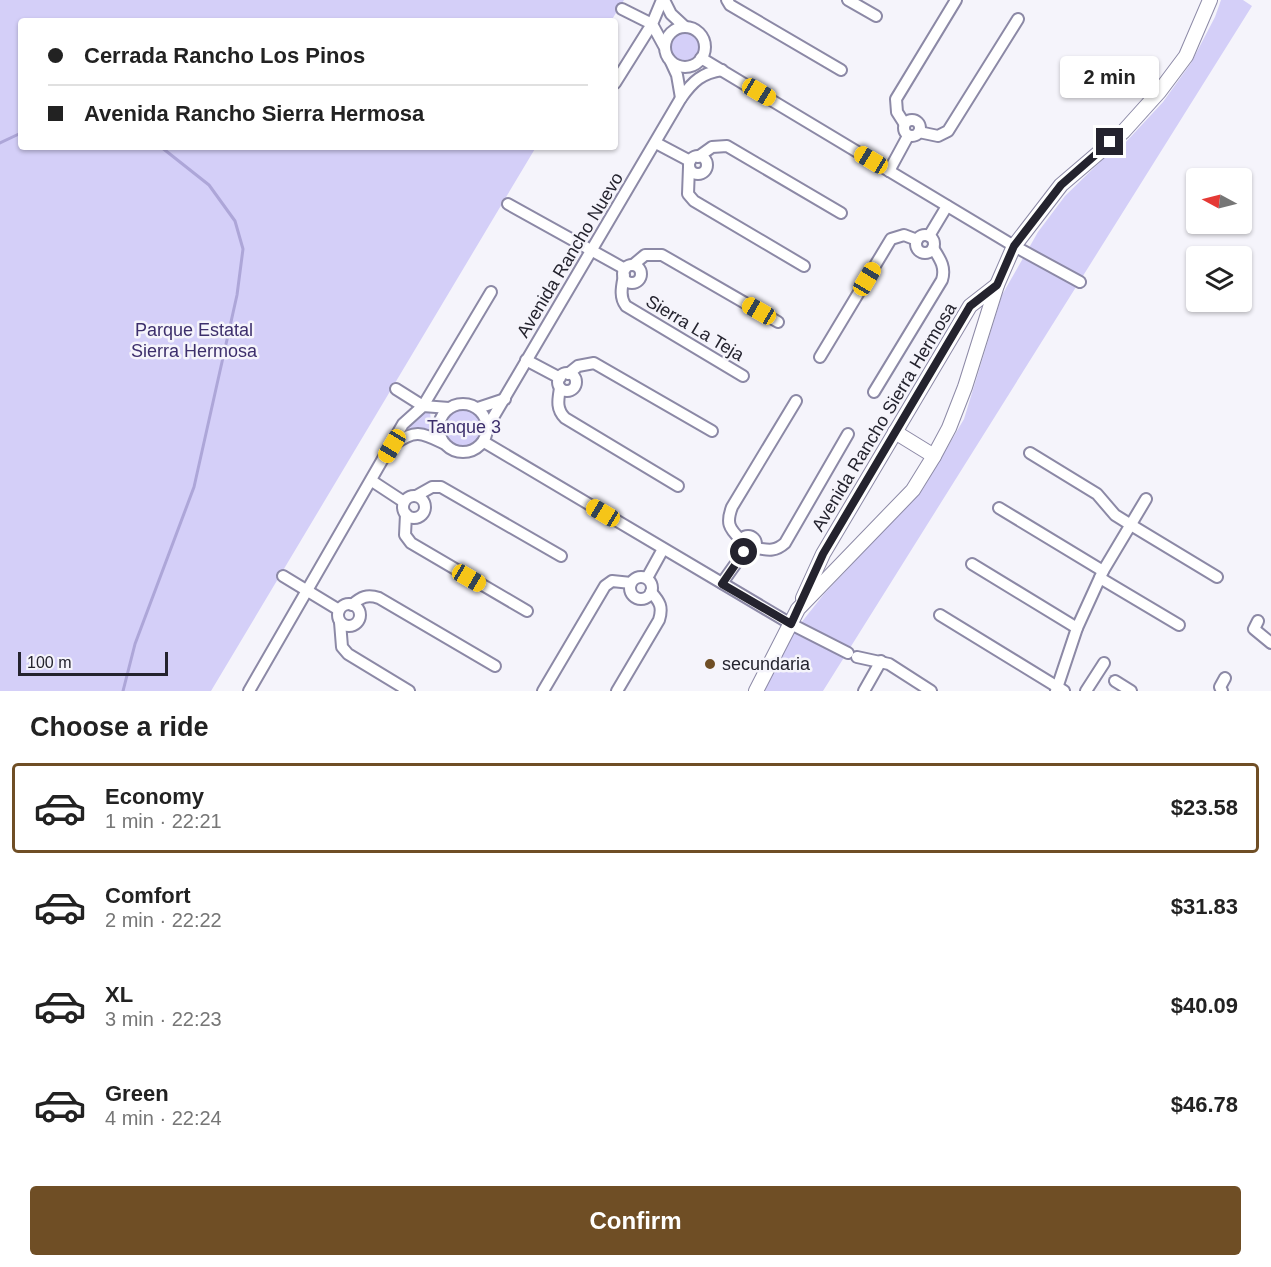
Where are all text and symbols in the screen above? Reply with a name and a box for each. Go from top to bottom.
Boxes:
text: Cerrada Rancho Los Pinos [84,43,365,68]
callout: 2 min [1060,55,1160,97]
text: 2 min [1083,66,1136,88]
car [739,75,779,109]
text: Avenida Rancho Sierra Hermosa [84,101,424,126]
route end [1096,128,1123,155]
car [851,143,891,177]
north arrow [1186,168,1252,234]
map controls [1186,168,1252,312]
street label: Avenida Rancho Nuevo [513,169,627,341]
button: layers [1186,246,1252,312]
car [850,259,884,299]
street label: Sierra La Teja [642,291,748,366]
car [739,294,779,328]
street label: Avenida Rancho Sierra Hermosa [808,298,961,535]
park label: Parque Estatal Sierra Hermosa [131,320,258,361]
park label: Tanque 3 [427,417,501,437]
car [375,426,409,466]
car [583,496,623,530]
route start [730,538,757,565]
car [449,561,489,595]
scale bar [18,649,168,676]
text: 100 m [27,654,71,671]
place label: secundaria [722,654,811,674]
marker: secundaria [703,657,717,671]
text: Choose a ride [30,712,209,742]
icon: car [33,781,87,835]
text: Economy [105,784,204,809]
text: $23.58 [1171,795,1238,820]
text: 1 min · 22:21 [105,810,222,832]
icon: car [33,880,87,934]
text: Comfort [105,883,191,908]
text: $31.83 [1171,894,1238,919]
text: 2 min · 22:22 [105,909,222,931]
icon: car [33,979,87,1033]
text: XL [105,982,133,1007]
text: $40.09 [1171,993,1238,1018]
text: 3 min · 22:23 [105,1008,222,1030]
icon: car [33,1078,87,1132]
text: Green [105,1081,169,1106]
text: $46.78 [1171,1092,1238,1117]
text: 4 min · 22:24 [105,1107,222,1129]
button: Confirm [30,1186,1241,1255]

